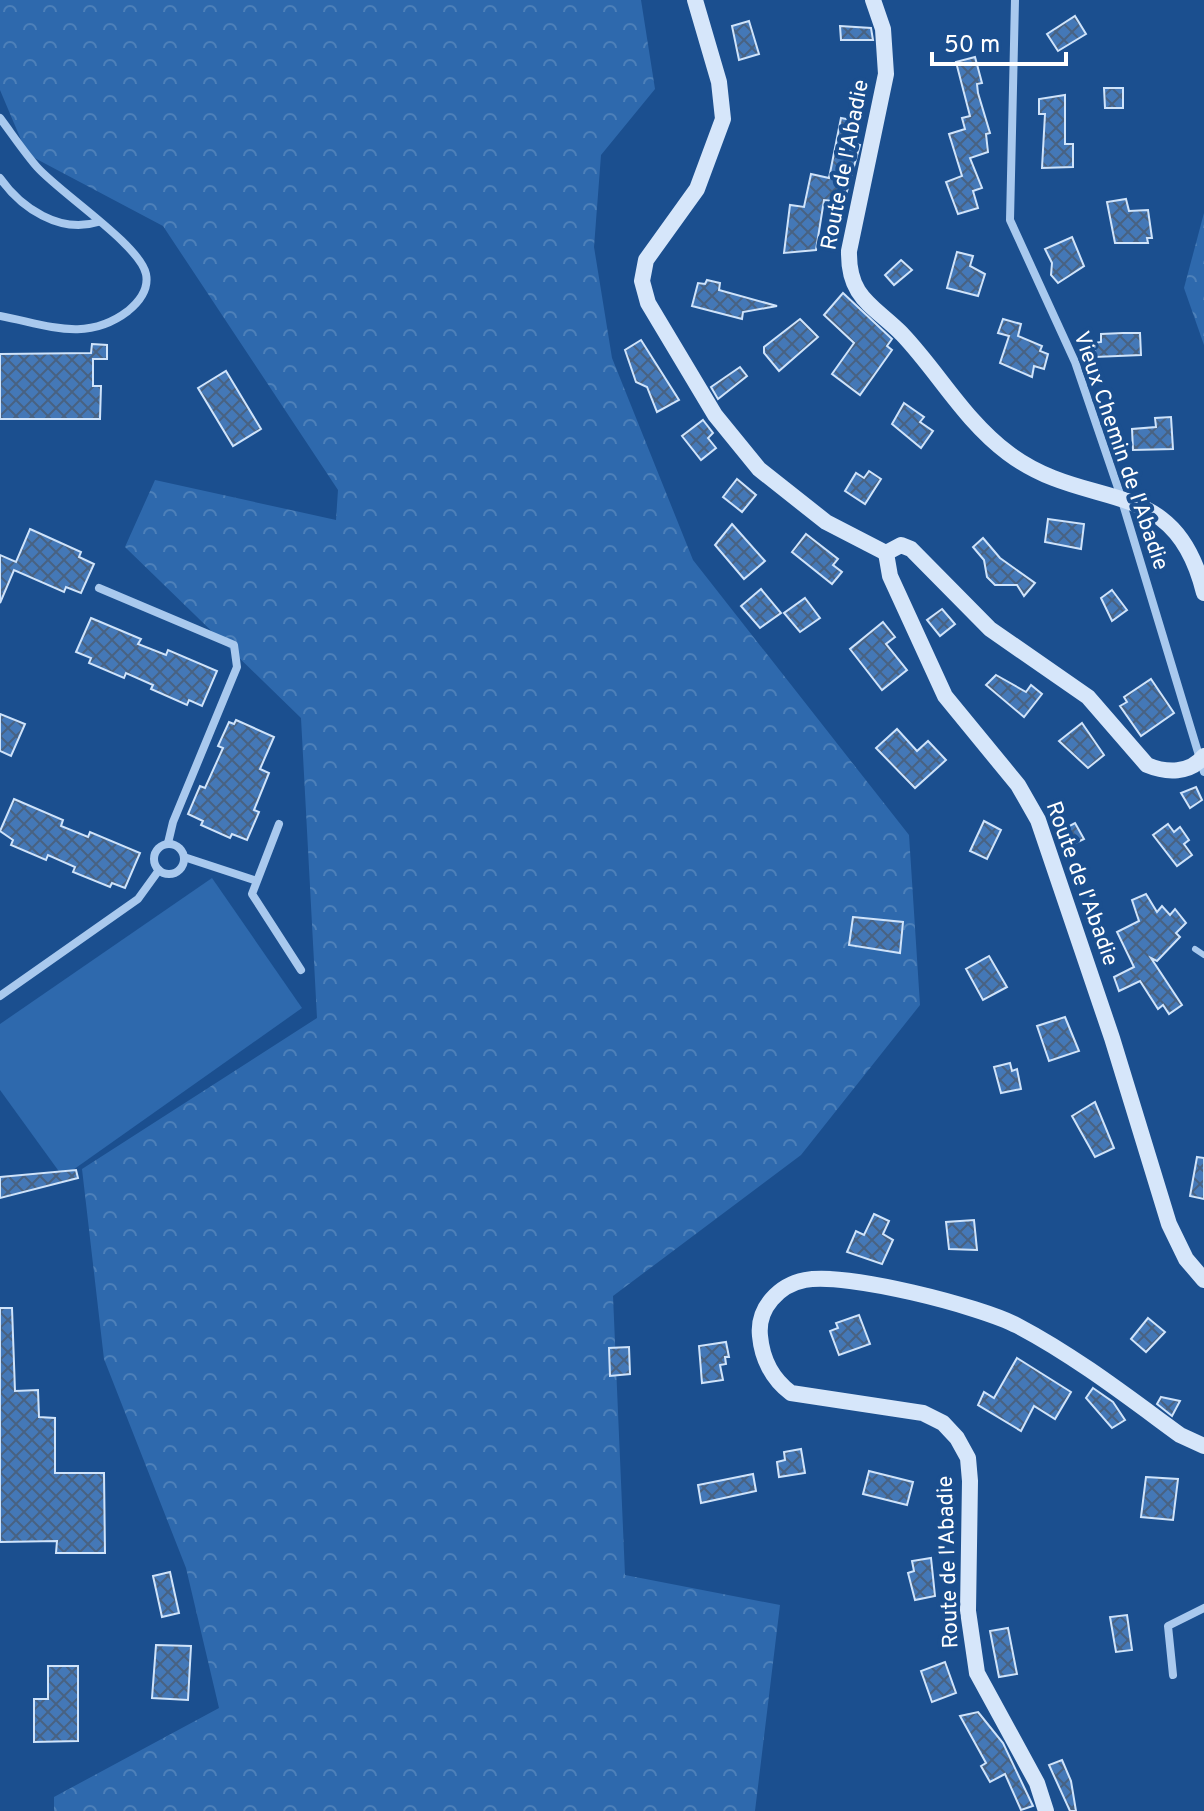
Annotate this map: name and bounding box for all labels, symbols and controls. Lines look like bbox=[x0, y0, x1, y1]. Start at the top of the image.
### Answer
scale bar bbox=[932, 16, 1066, 66]
text: 50 m bbox=[944, 31, 1000, 61]
street label: Route de l'Abadie bbox=[816, 78, 876, 252]
street label: Vieux Chemin de l'Abadie bbox=[1066, 328, 1174, 574]
street label: Route de l'Abadie bbox=[1039, 798, 1123, 970]
street label: Route de l'Abadie bbox=[932, 1475, 966, 1649]

